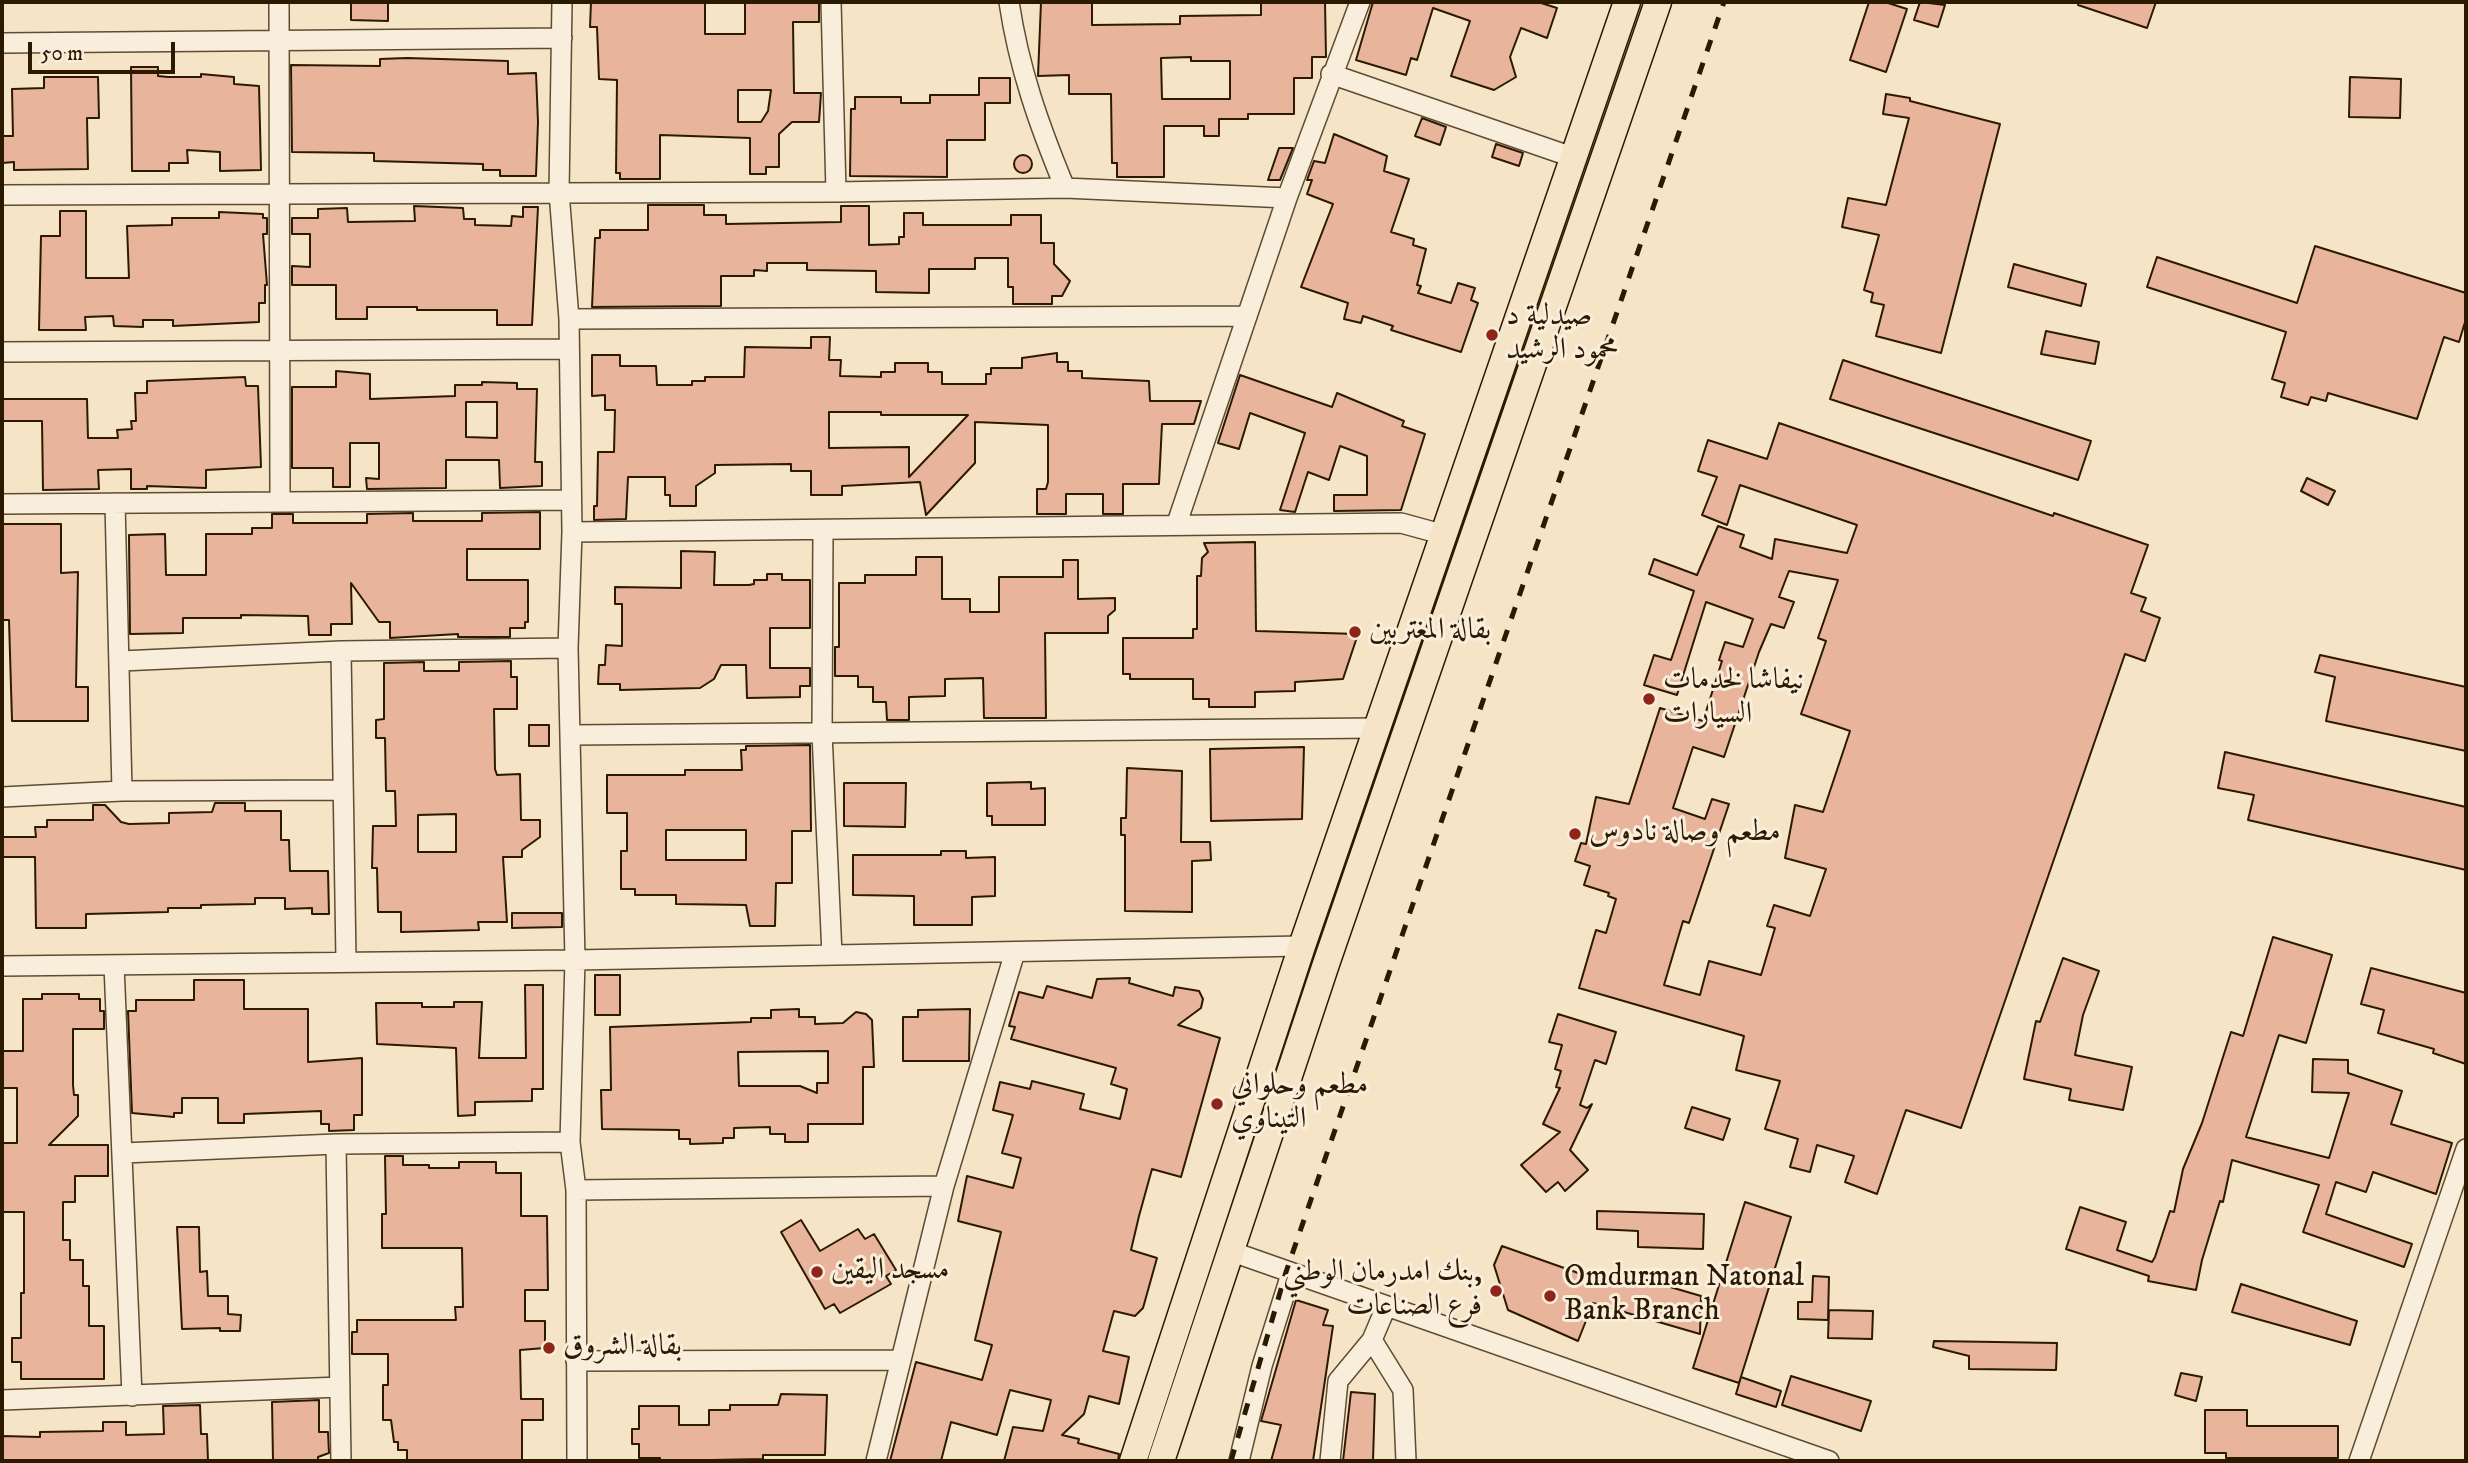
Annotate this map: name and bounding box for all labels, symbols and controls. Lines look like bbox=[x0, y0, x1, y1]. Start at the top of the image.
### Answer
scale bar bbox=[32, 28, 178, 72]
text: 50 m bbox=[41, 41, 83, 67]
place label: صيدلية د محمود الرشيد bbox=[1506, 300, 1618, 370]
marker: صيدلية د محمود الرشيد bbox=[1484, 327, 1500, 343]
place label: بقالة المغتربين bbox=[1369, 614, 1491, 650]
marker: بقالة المغتربين bbox=[1347, 624, 1363, 640]
place label: نيفاشا لخدمات السيارات bbox=[1663, 664, 1804, 734]
marker: نيفاشا لخدمات السيارات bbox=[1641, 691, 1657, 707]
place label: مطعم وصالة نادوس bbox=[1589, 816, 1781, 852]
marker: مطعم وصالة نادوس bbox=[1567, 826, 1583, 842]
place label: مطعم وحلواني التيناوي bbox=[1231, 1069, 1368, 1140]
marker: مطعم وحلواني التيناوي bbox=[1209, 1096, 1225, 1112]
place label: مسجد اليقين bbox=[831, 1254, 950, 1290]
place label: بنك امدرمان الوطني, فرع الصناعات bbox=[1283, 1256, 1482, 1326]
place label: Omdurman Natonal Bank Branch bbox=[1564, 1261, 1804, 1332]
marker: مسجد اليقين bbox=[809, 1264, 825, 1280]
marker: بنك امدرمان الوطني, فرع الصناعات bbox=[1488, 1283, 1504, 1299]
marker: Omdurman Natonal Bank Branch bbox=[1542, 1288, 1558, 1304]
place label: بقالة الشروق bbox=[563, 1330, 682, 1366]
marker: بقالة الشروق bbox=[541, 1340, 557, 1356]

